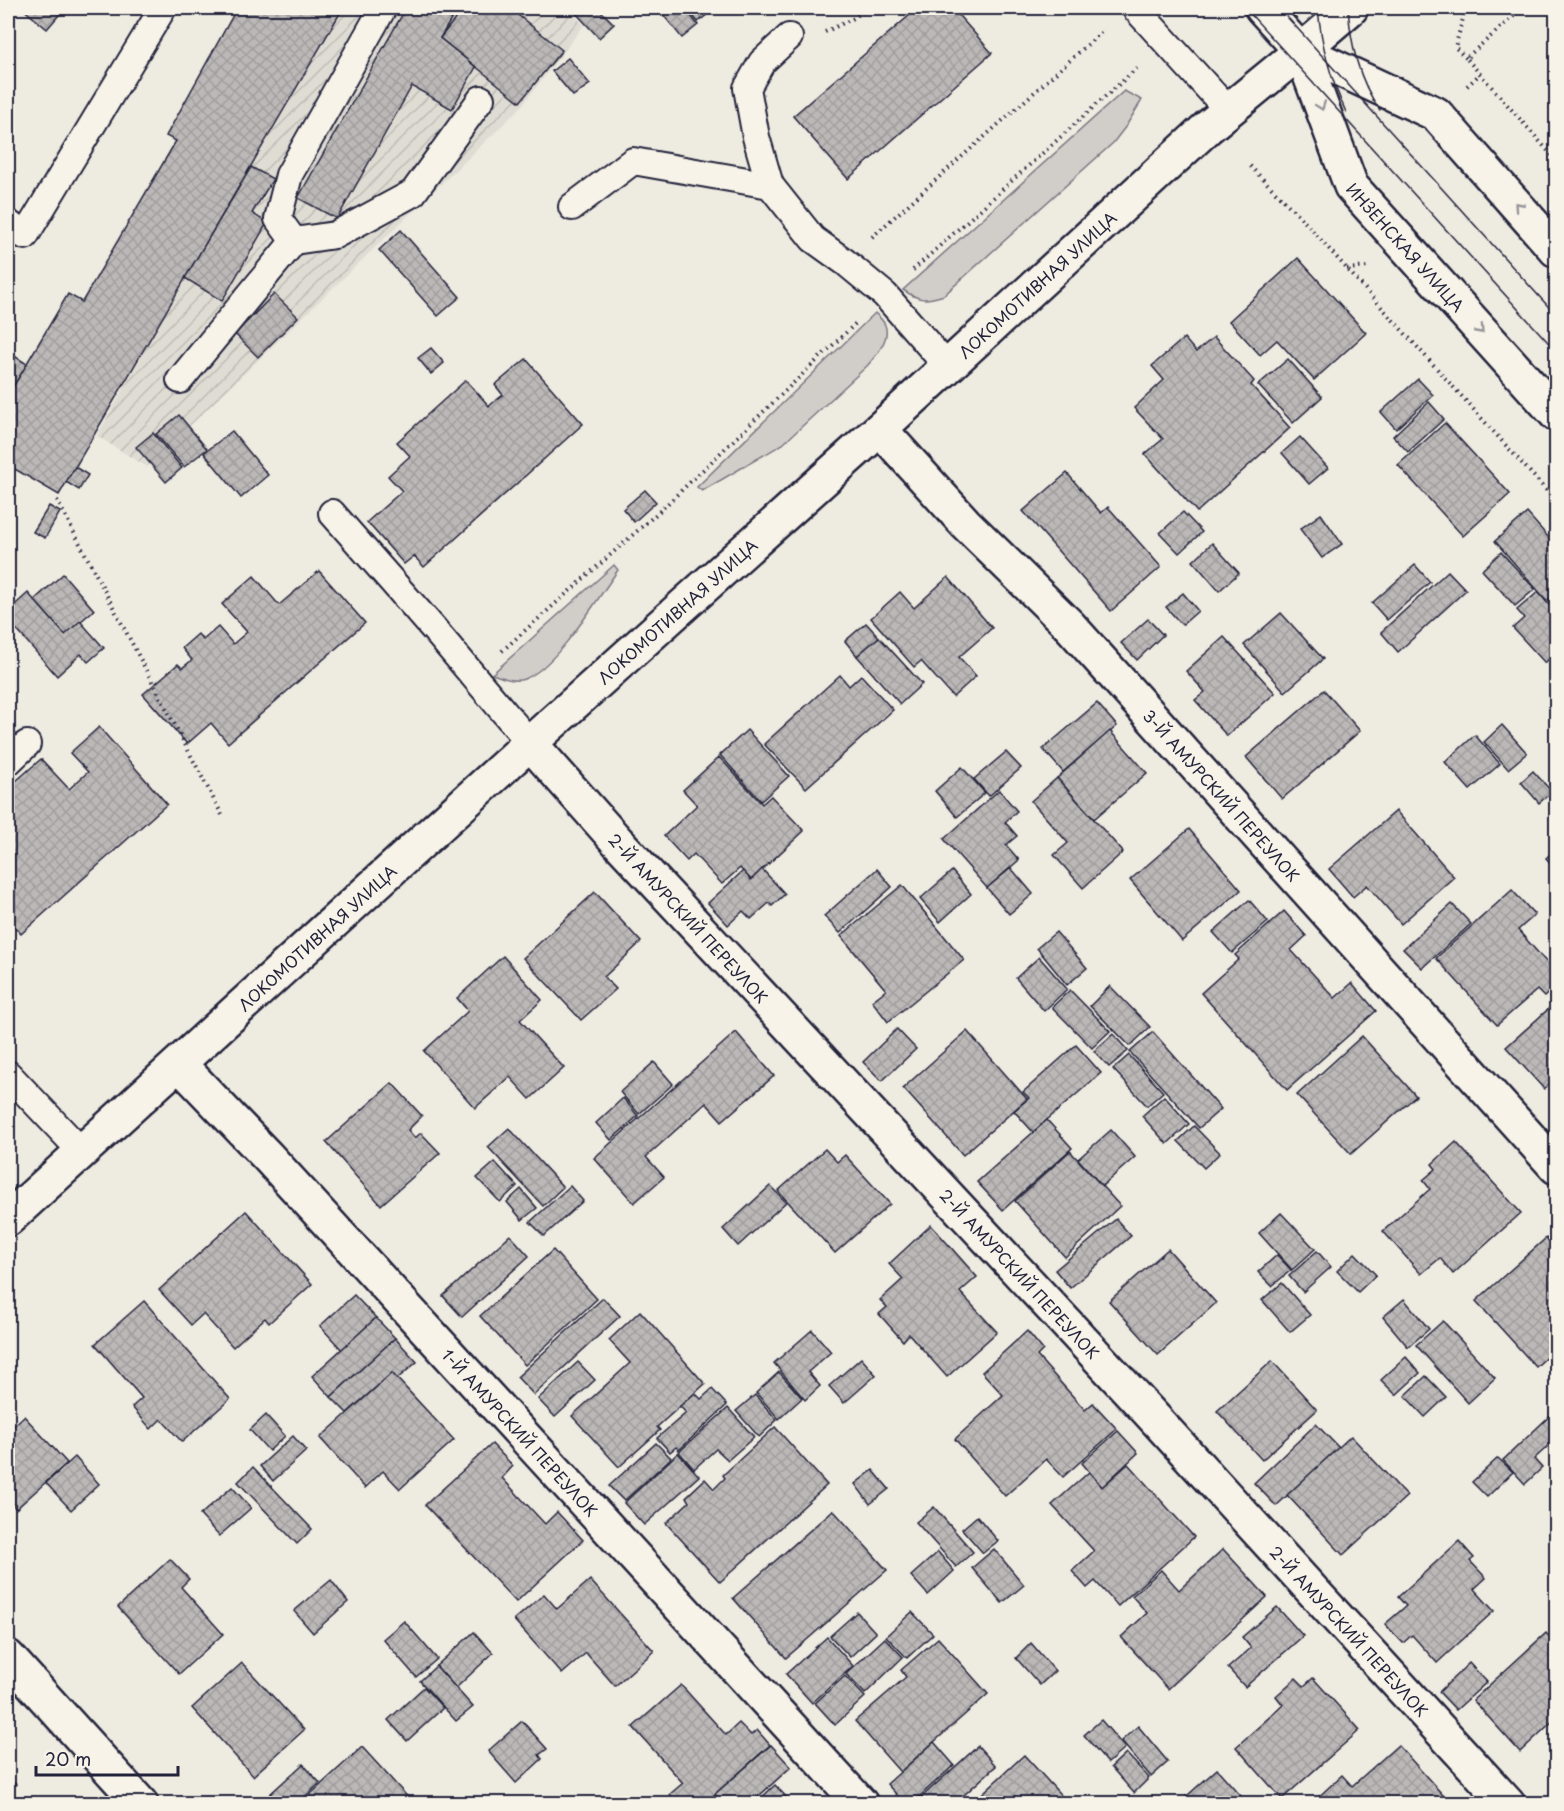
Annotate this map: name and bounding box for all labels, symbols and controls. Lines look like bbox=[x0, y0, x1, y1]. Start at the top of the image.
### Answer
one-way arrow bbox=[1314, 100, 1327, 111]
street label: ИНЗЕНСКАЯ УЛИЦА bbox=[1341, 177, 1470, 317]
one-way arrow bbox=[1514, 203, 1525, 213]
street label: ЛОКОМОТИВНАЯ УЛИЦА bbox=[953, 205, 1121, 364]
one-way arrow bbox=[1473, 323, 1484, 334]
street label: ЛОКОМОТИВНАЯ УЛИЦА bbox=[592, 533, 762, 689]
street label: 3-Й АМУРСКИЙ ПЕРЕУЛОК bbox=[1138, 704, 1306, 886]
street label: 2-Й АМУРСКИЙ ПЕРЕУЛОК bbox=[603, 828, 774, 1008]
street label: ЛОКОМОТИВНАЯ УЛИЦА bbox=[232, 859, 402, 1016]
street label: 2-Й АМУРСКИЙ ПЕРЕУЛОК bbox=[935, 1183, 1105, 1364]
street label: 1-Й АМУРСКИЙ ПЕРЕУЛОК bbox=[437, 1343, 604, 1522]
street label: 2-Й АМУРСКИЙ ПЕРЕУЛОК bbox=[1265, 1540, 1434, 1722]
scale bar bbox=[36, 1739, 178, 1777]
text: 20 m bbox=[45, 1745, 91, 1772]

